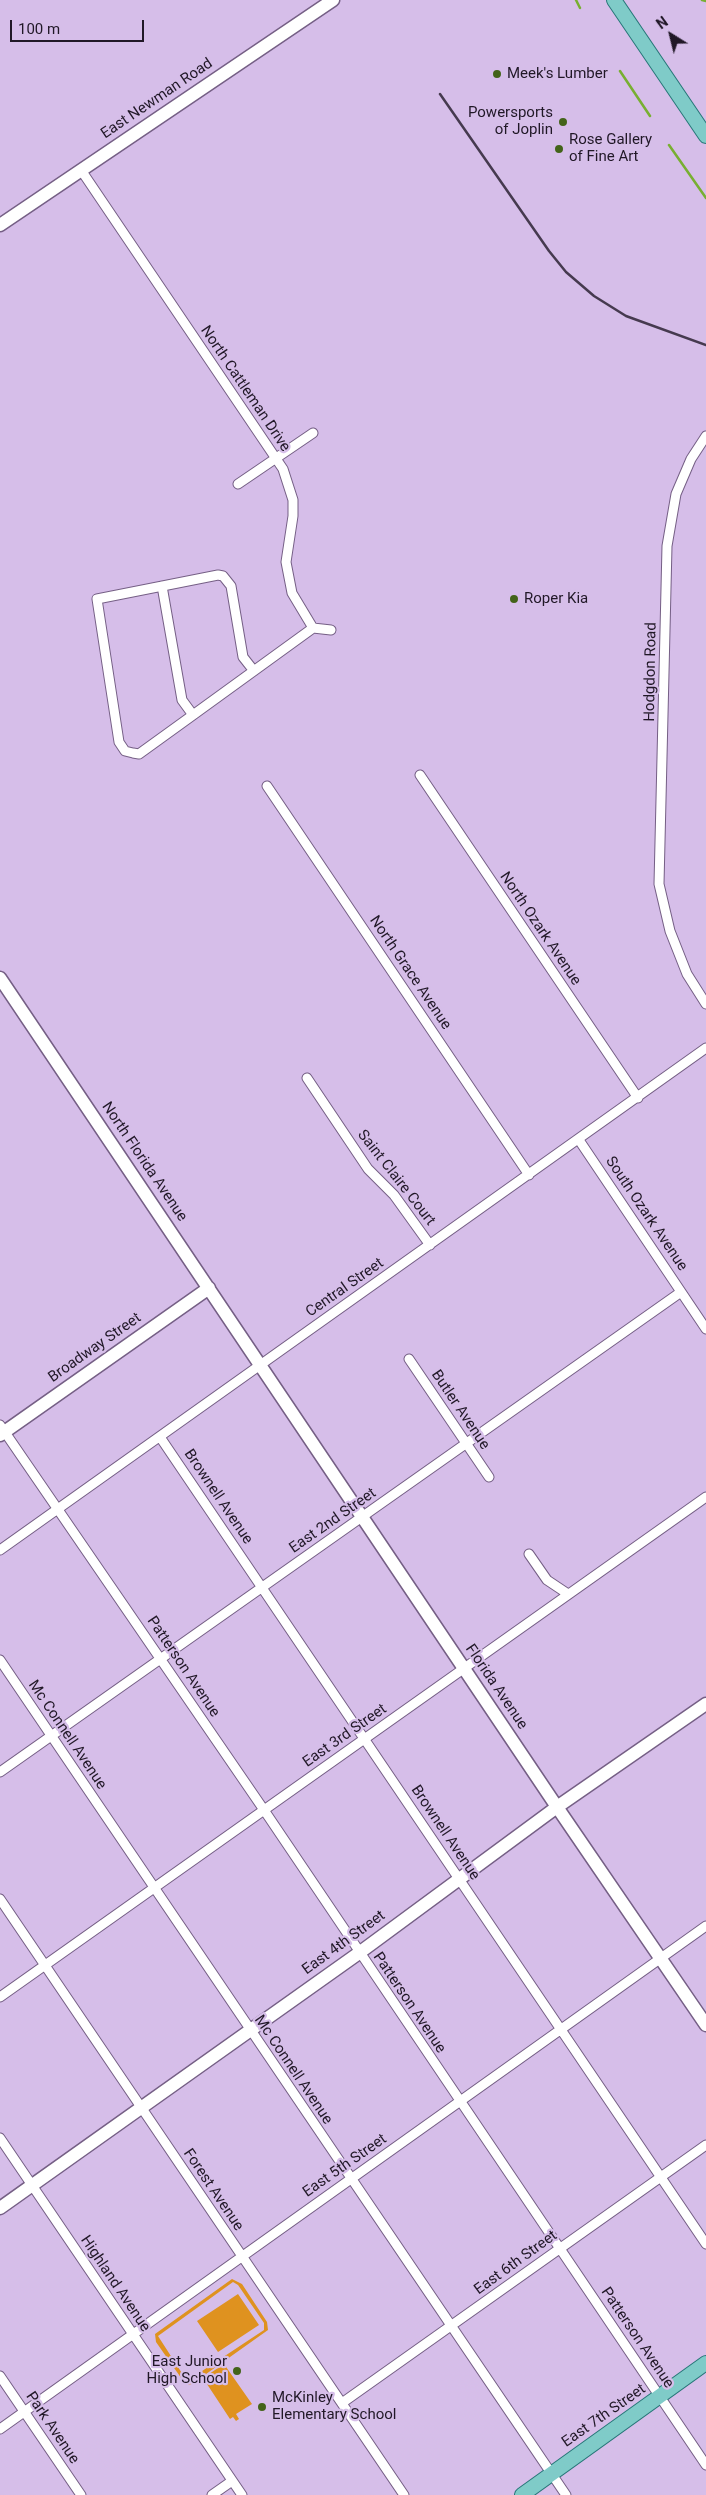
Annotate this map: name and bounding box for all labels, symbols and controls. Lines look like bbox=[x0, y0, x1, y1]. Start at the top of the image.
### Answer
scale bar bbox=[12, 10, 146, 42]
north arrow bbox=[646, 10, 696, 60]
text: N bbox=[653, 13, 671, 32]
text: 100 m bbox=[18, 20, 60, 38]
street label: East Newman Road bbox=[98, 55, 216, 143]
place label: Meek's Lumber bbox=[507, 65, 608, 83]
marker: Meek's Lumber bbox=[491, 68, 503, 80]
place label: Powersports of Joplin bbox=[468, 104, 553, 139]
marker: Powersports of Joplin bbox=[557, 116, 569, 128]
place label: Rose Gallery of Fine Art bbox=[569, 131, 652, 166]
marker: Rose Gallery of Fine Art bbox=[553, 143, 565, 155]
street label: North Cattleman Drive bbox=[196, 323, 294, 455]
place label: Roper Kia bbox=[524, 590, 588, 608]
marker: Roper Kia bbox=[508, 593, 520, 605]
street label: Hodgdon Road bbox=[641, 622, 661, 722]
street label: North Ozark Avenue bbox=[495, 869, 585, 989]
street label: North Grace Avenue bbox=[365, 913, 455, 1033]
street label: North Florida Avenue bbox=[97, 1099, 191, 1225]
street label: Saint Claire Court bbox=[353, 1127, 439, 1229]
street label: South Ozark Avenue bbox=[601, 1153, 691, 1275]
street label: Central Street bbox=[303, 1255, 387, 1321]
street label: Broadway Street bbox=[45, 1309, 145, 1387]
street label: Butler Avenue bbox=[427, 1367, 493, 1453]
street label: Brownell Avenue bbox=[180, 1446, 256, 1548]
street label: East 2nd Street bbox=[286, 1485, 380, 1557]
street label: Patterson Avenue bbox=[143, 1613, 223, 1721]
street label: Florida Avenue bbox=[461, 1641, 531, 1733]
street label: Mc Connell Avenue bbox=[24, 1677, 110, 1793]
street label: East 3rd Street bbox=[300, 1700, 390, 1772]
street label: Brownell Avenue bbox=[407, 1782, 483, 1884]
street label: East 4th Street bbox=[299, 1907, 389, 1979]
street label: Patterson Avenue bbox=[369, 1949, 449, 2057]
street label: Mc Connell Avenue bbox=[250, 2012, 336, 2128]
street label: East 5th Street bbox=[300, 2131, 390, 2201]
street label: Forest Avenue bbox=[179, 2146, 247, 2234]
street label: East 6th Street bbox=[471, 2227, 561, 2299]
street label: Highland Avenue bbox=[76, 2232, 154, 2336]
street label: Patterson Avenue bbox=[597, 2284, 677, 2392]
place label: East Junior High School bbox=[146, 2353, 227, 2388]
marker: East Junior High School bbox=[231, 2365, 243, 2377]
street label: East 7th Street bbox=[559, 2381, 649, 2451]
street label: Park Avenue bbox=[21, 2389, 83, 2467]
place label: McKinley Elementary School bbox=[272, 2389, 396, 2424]
marker: McKinley Elementary School bbox=[256, 2401, 268, 2413]

